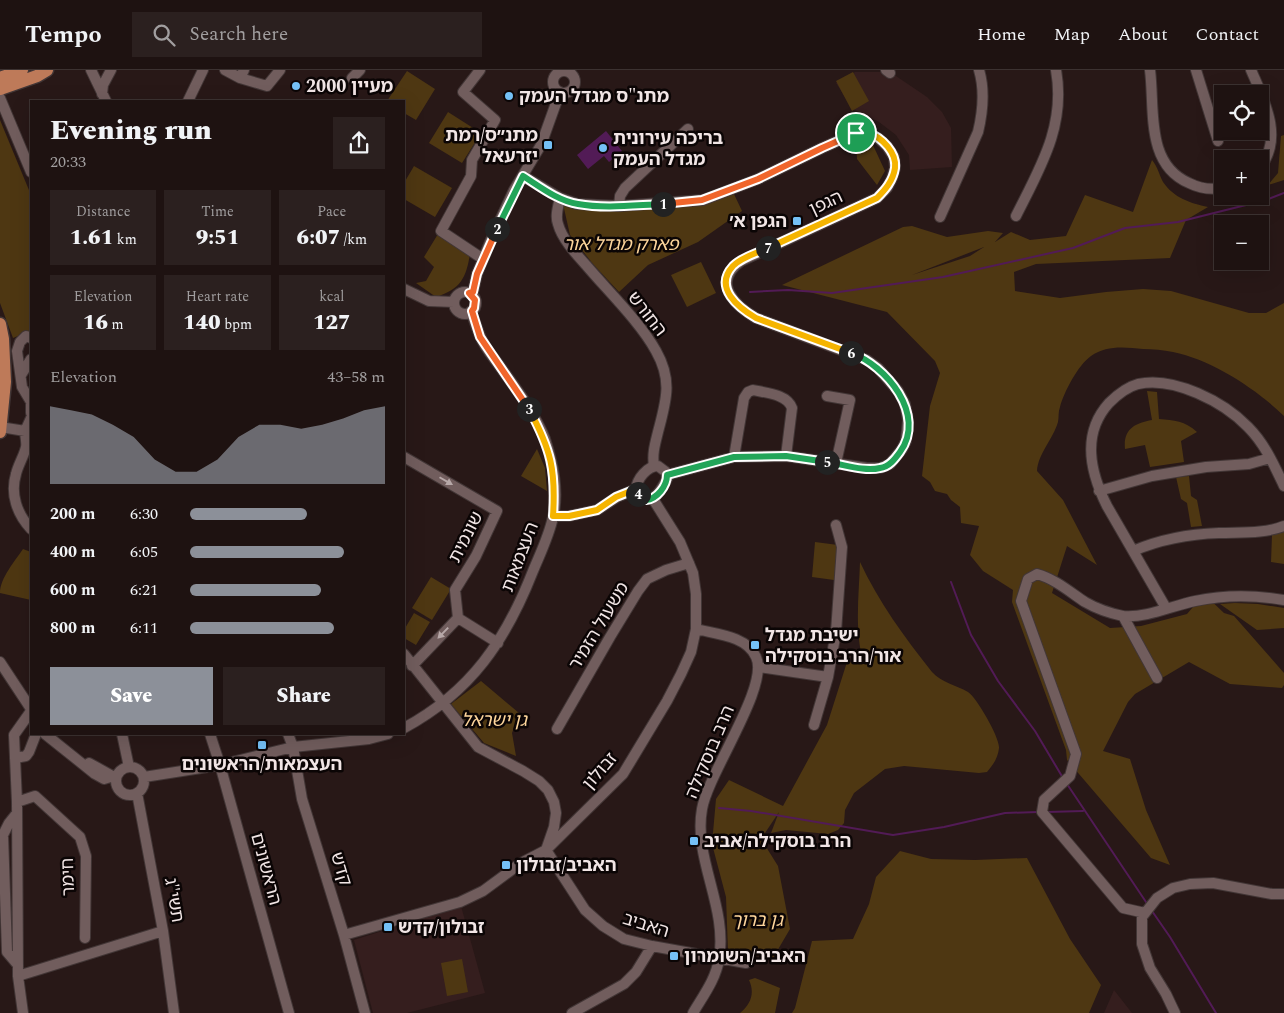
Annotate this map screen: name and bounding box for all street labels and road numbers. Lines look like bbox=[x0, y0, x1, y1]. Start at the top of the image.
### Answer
street label: הגפן bbox=[805, 184, 847, 222]
street label: החורש bbox=[621, 286, 673, 342]
street label: שונמית bbox=[442, 507, 490, 567]
street label: העצמאות bbox=[494, 518, 546, 596]
street label: משעול הזמיר bbox=[562, 577, 636, 675]
street label: הרב בוסקילה bbox=[678, 701, 742, 803]
street label: זבולון bbox=[576, 746, 624, 796]
street label: הראשונים bbox=[243, 830, 289, 908]
street label: קדש bbox=[323, 849, 359, 889]
street label: חימר bbox=[54, 857, 82, 897]
street label: תשי"ג bbox=[157, 875, 191, 925]
street label: האביב bbox=[619, 905, 673, 945]

